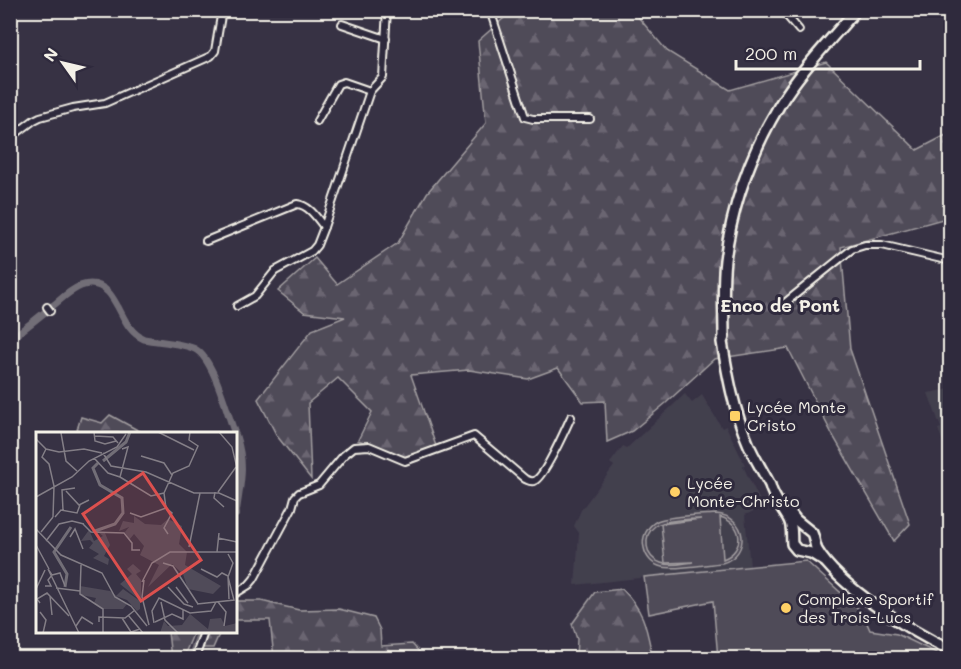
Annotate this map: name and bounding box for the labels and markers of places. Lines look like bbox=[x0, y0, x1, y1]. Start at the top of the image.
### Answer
place label: Lycée Monte Cristo bbox=[747, 396, 846, 435]
marker: Lycée Monte Cristo bbox=[728, 409, 742, 423]
place label: Lycée Monte-Christo bbox=[687, 472, 799, 511]
marker: Lycée Monte-Christo bbox=[668, 485, 682, 499]
place label: Complexe Sportif des Trois-Lucs bbox=[798, 588, 934, 627]
marker: Complexe Sportif des Trois-Lucs bbox=[779, 601, 793, 615]

